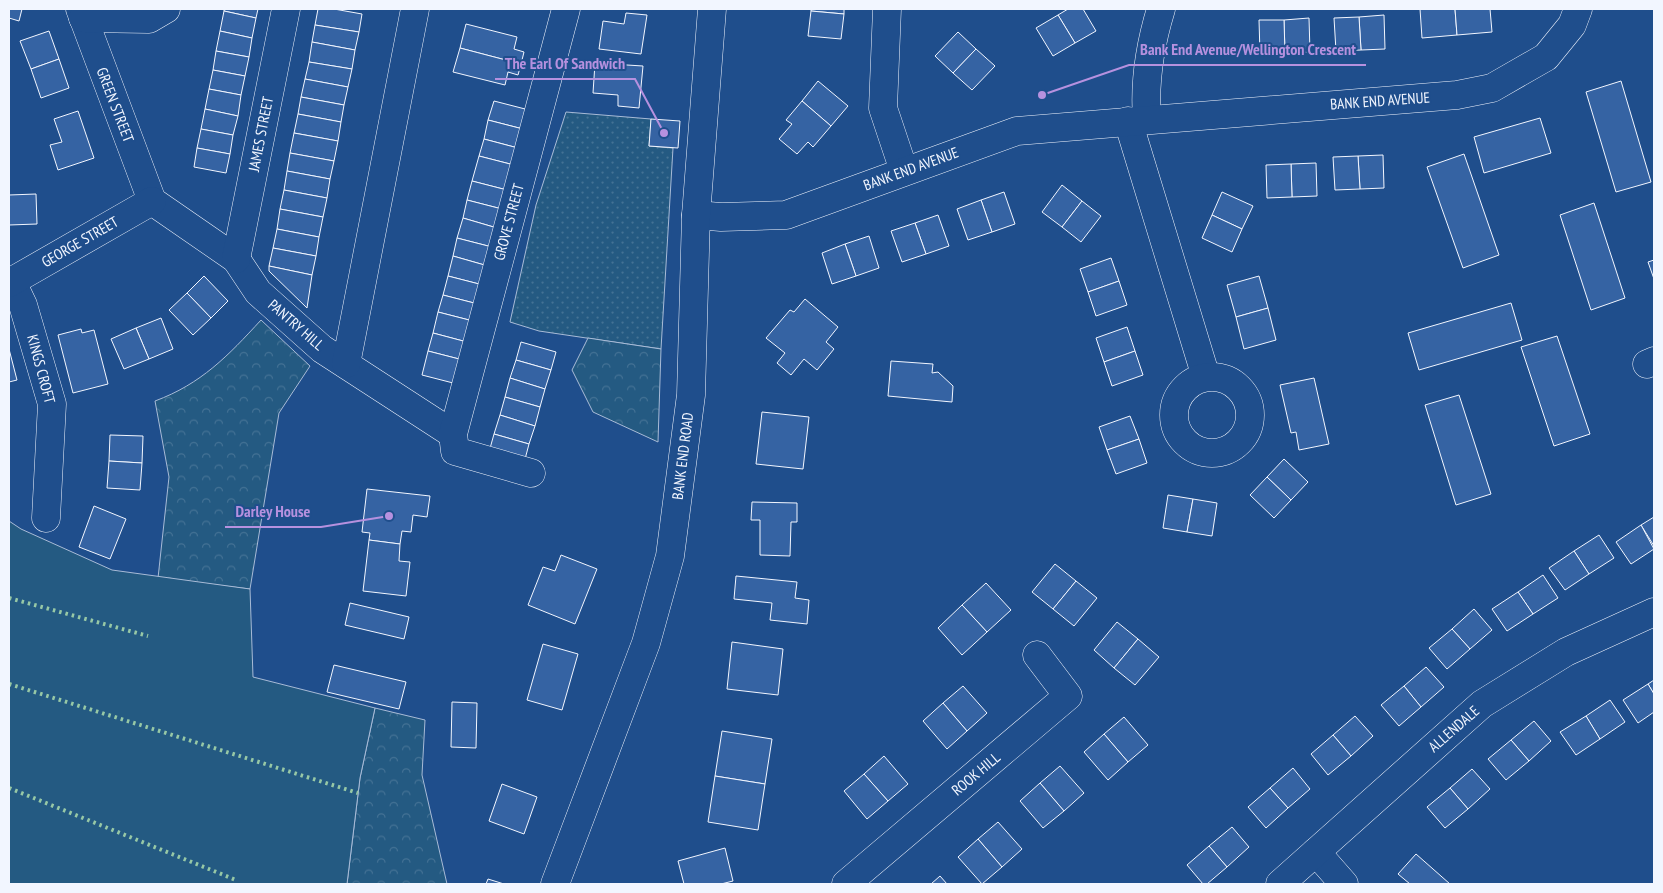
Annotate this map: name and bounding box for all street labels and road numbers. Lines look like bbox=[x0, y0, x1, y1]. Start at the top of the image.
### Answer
street label: GREEN STREET bbox=[93, 65, 139, 145]
street label: BANK END AVENUE bbox=[1330, 88, 1430, 113]
street label: JAMES STREET bbox=[244, 94, 277, 174]
street label: BANK END AVENUE bbox=[861, 143, 961, 195]
street label: GROVE STREET bbox=[489, 181, 528, 262]
street label: GEORGE STREET bbox=[38, 212, 122, 271]
street label: PANTRY HILL bbox=[264, 295, 329, 355]
street label: KINGS CROFT bbox=[23, 332, 60, 406]
street label: BANK END ROAD bbox=[668, 411, 697, 501]
street label: ALLENDALE bbox=[1424, 701, 1483, 756]
street label: ROOK HILL bbox=[948, 747, 1004, 799]

